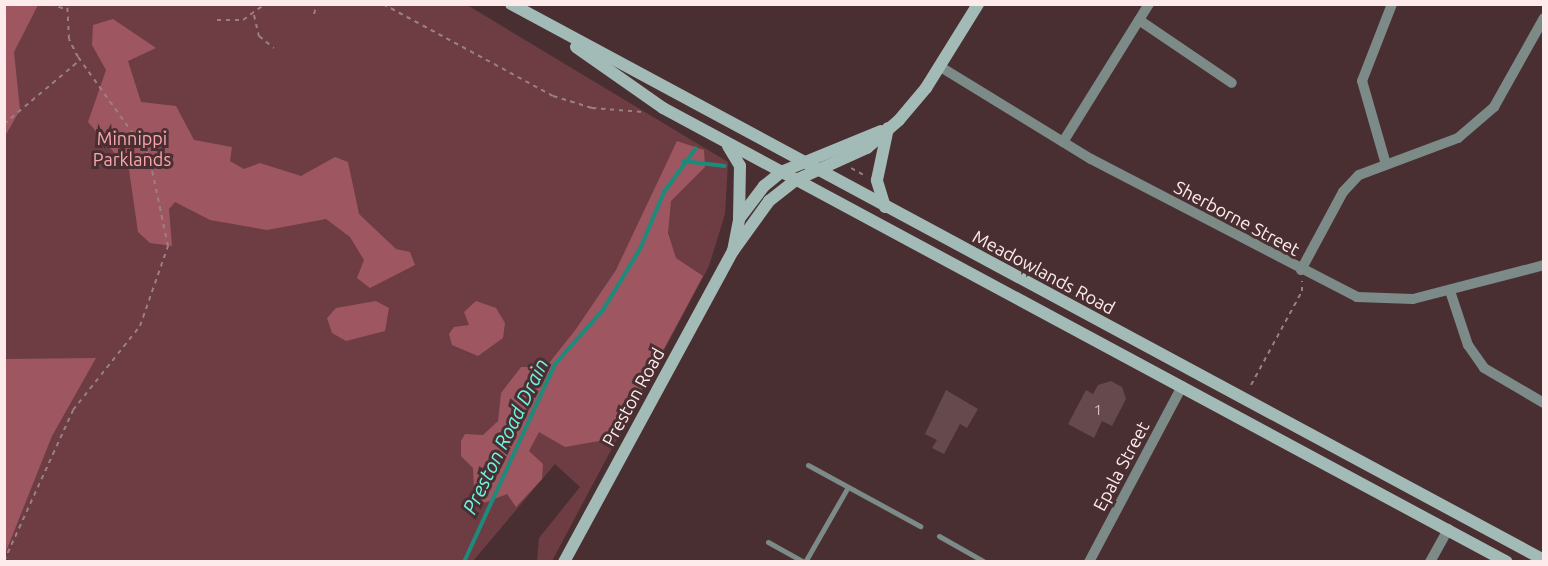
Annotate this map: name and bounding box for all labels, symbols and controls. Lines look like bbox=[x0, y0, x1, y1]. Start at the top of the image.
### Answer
park label: Minnippi Parklands bbox=[93, 128, 171, 170]
street label: Sherborne Street bbox=[1171, 176, 1303, 260]
street label: Meadowlands Road bbox=[969, 225, 1119, 319]
street label: Preston Road bbox=[597, 344, 669, 450]
water label: Preston Road Drain bbox=[457, 354, 553, 518]
house number: 1 bbox=[1094, 401, 1102, 419]
street label: Epala Street bbox=[1088, 418, 1154, 514]

